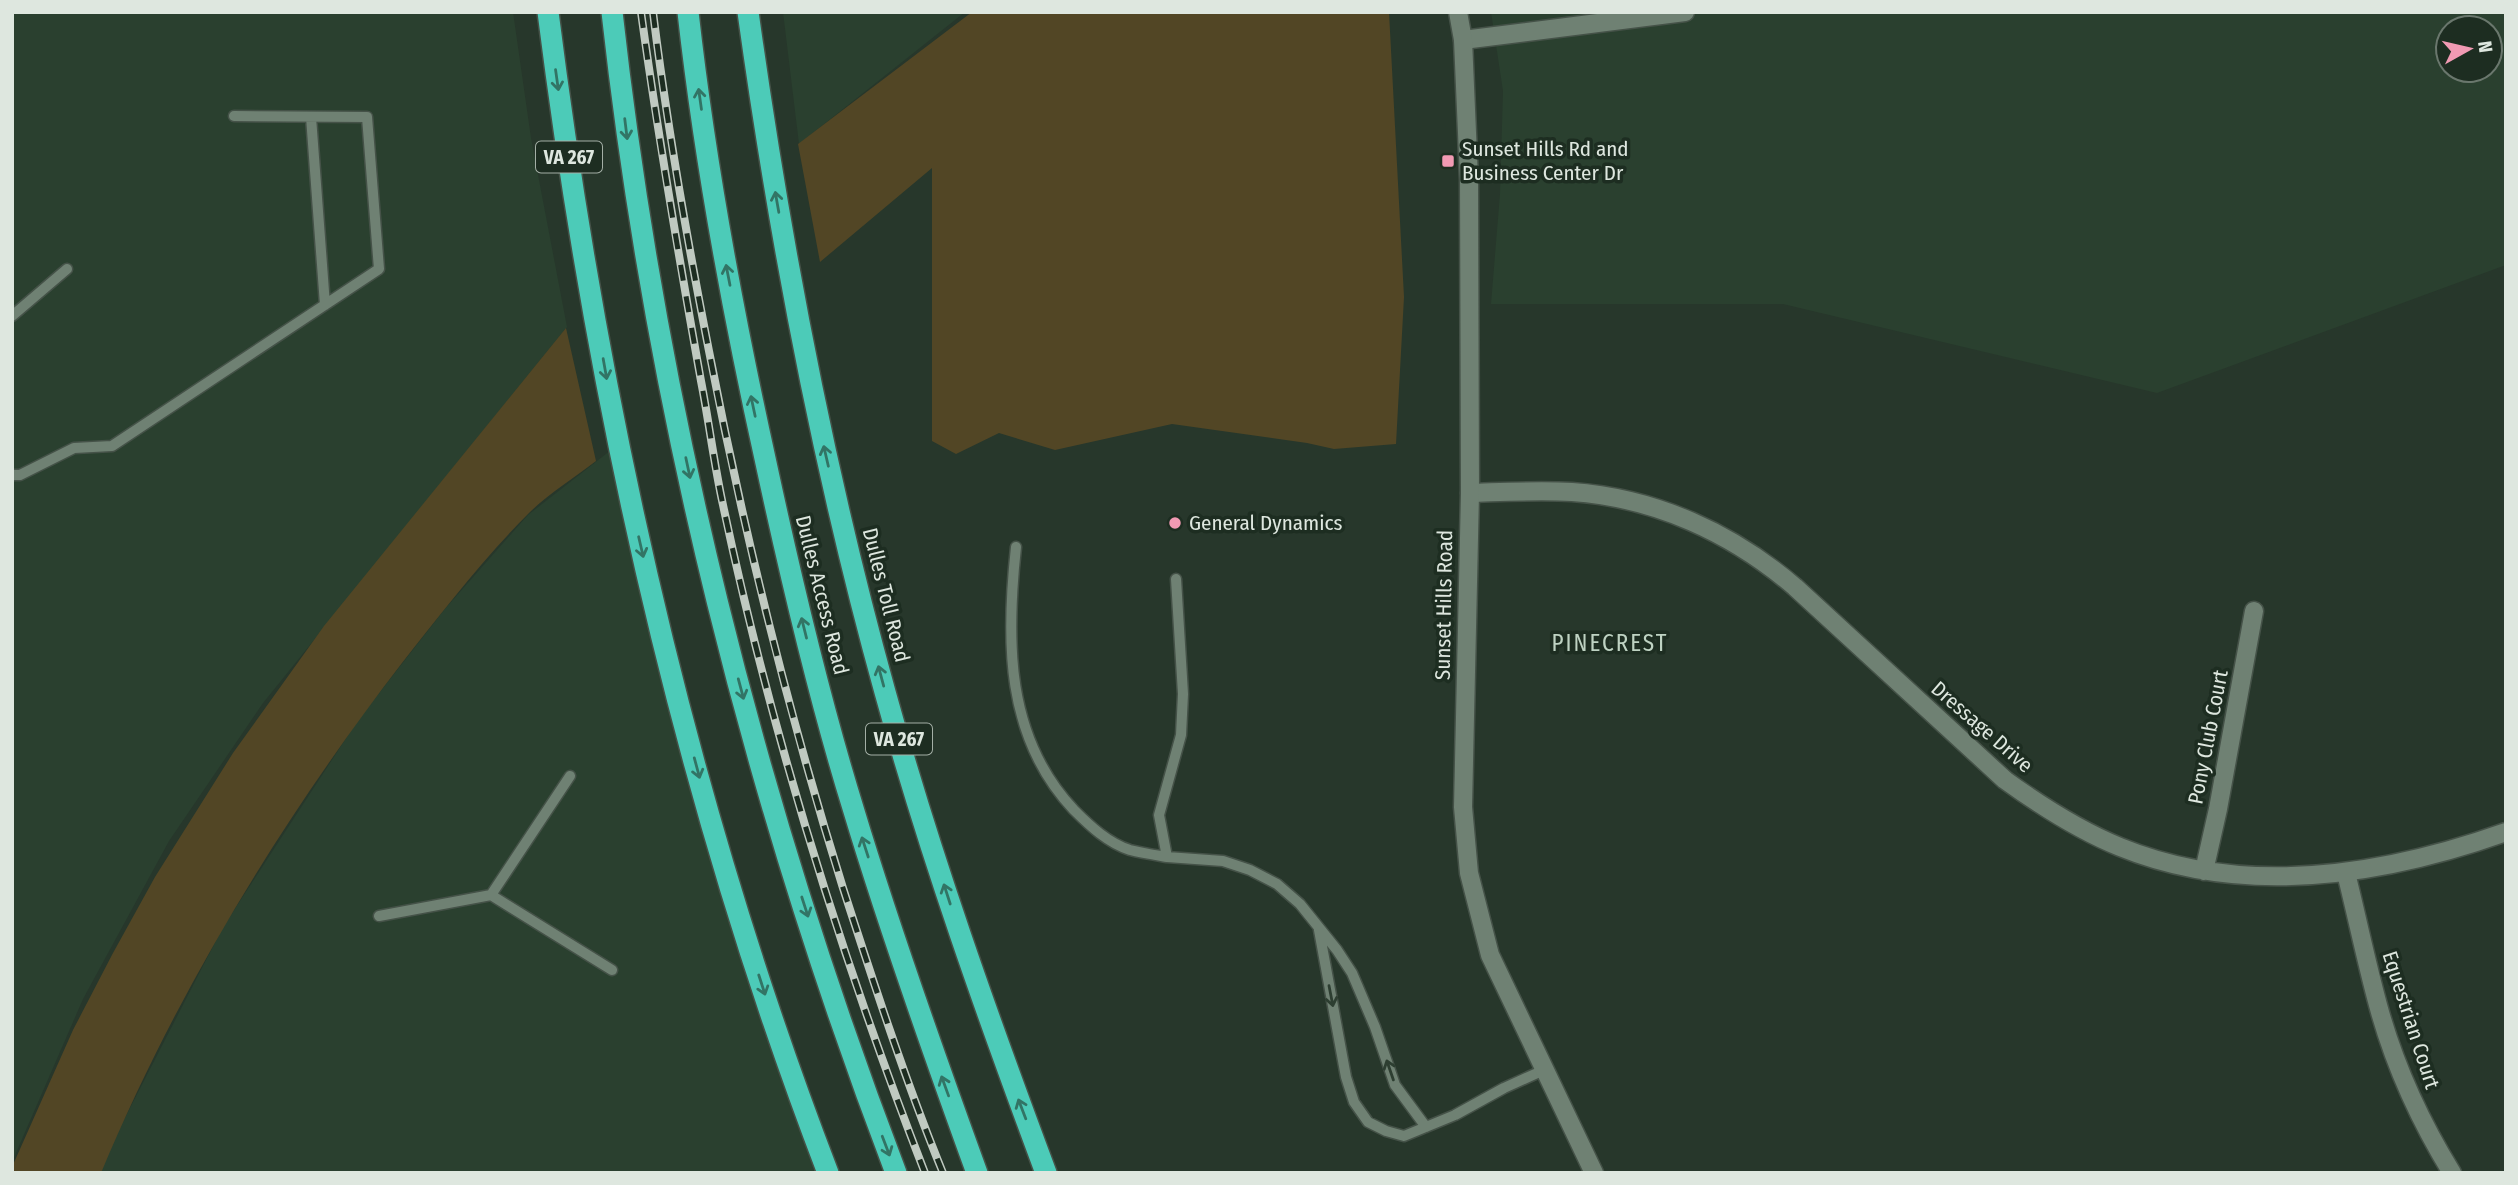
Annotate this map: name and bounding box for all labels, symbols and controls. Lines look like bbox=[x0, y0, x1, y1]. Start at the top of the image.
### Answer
north arrow bbox=[2434, 14, 2504, 84]
text: N bbox=[2473, 39, 2498, 54]
one-way arrow bbox=[551, 68, 564, 91]
one-way arrow bbox=[693, 88, 706, 111]
one-way arrow bbox=[620, 117, 633, 139]
place label: Sunset Hills Rd and Business Center Dr bbox=[1462, 136, 1629, 186]
road number: VA 267 bbox=[536, 141, 602, 172]
marker: Sunset Hills Rd and Business Center Dr bbox=[1440, 153, 1456, 169]
one-way arrow bbox=[770, 192, 783, 214]
one-way arrow bbox=[720, 264, 734, 287]
one-way arrow bbox=[599, 357, 612, 380]
one-way arrow bbox=[746, 395, 759, 418]
one-way arrow bbox=[819, 445, 832, 468]
one-way arrow bbox=[682, 456, 695, 479]
place label: General Dynamics bbox=[1189, 510, 1342, 536]
street label: Dulles Access Road bbox=[790, 513, 854, 677]
marker: General Dynamics bbox=[1167, 515, 1183, 531]
street label: Dulles Toll Road bbox=[857, 525, 915, 665]
street label: Sunset Hills Road bbox=[1430, 530, 1458, 680]
one-way arrow bbox=[635, 535, 649, 558]
one-way arrow bbox=[797, 617, 810, 639]
district label: PINECREST bbox=[1552, 629, 1668, 657]
one-way arrow bbox=[874, 666, 887, 688]
street label: Pony Club Court bbox=[2182, 668, 2234, 806]
street label: Dressage Drive bbox=[1926, 676, 2038, 778]
one-way arrow bbox=[735, 677, 748, 700]
road number: VA 267 bbox=[866, 724, 932, 754]
one-way arrow bbox=[691, 756, 704, 778]
one-way arrow bbox=[858, 836, 871, 858]
one-way arrow bbox=[940, 883, 953, 905]
one-way arrow bbox=[799, 896, 812, 918]
street label: Equestrian Court bbox=[2377, 948, 2446, 1092]
one-way arrow bbox=[757, 974, 770, 996]
one-way arrow bbox=[1324, 984, 1338, 1007]
one-way arrow bbox=[1383, 1059, 1396, 1081]
one-way arrow bbox=[938, 1075, 950, 1097]
one-way arrow bbox=[1015, 1098, 1027, 1120]
one-way arrow bbox=[880, 1134, 893, 1156]

